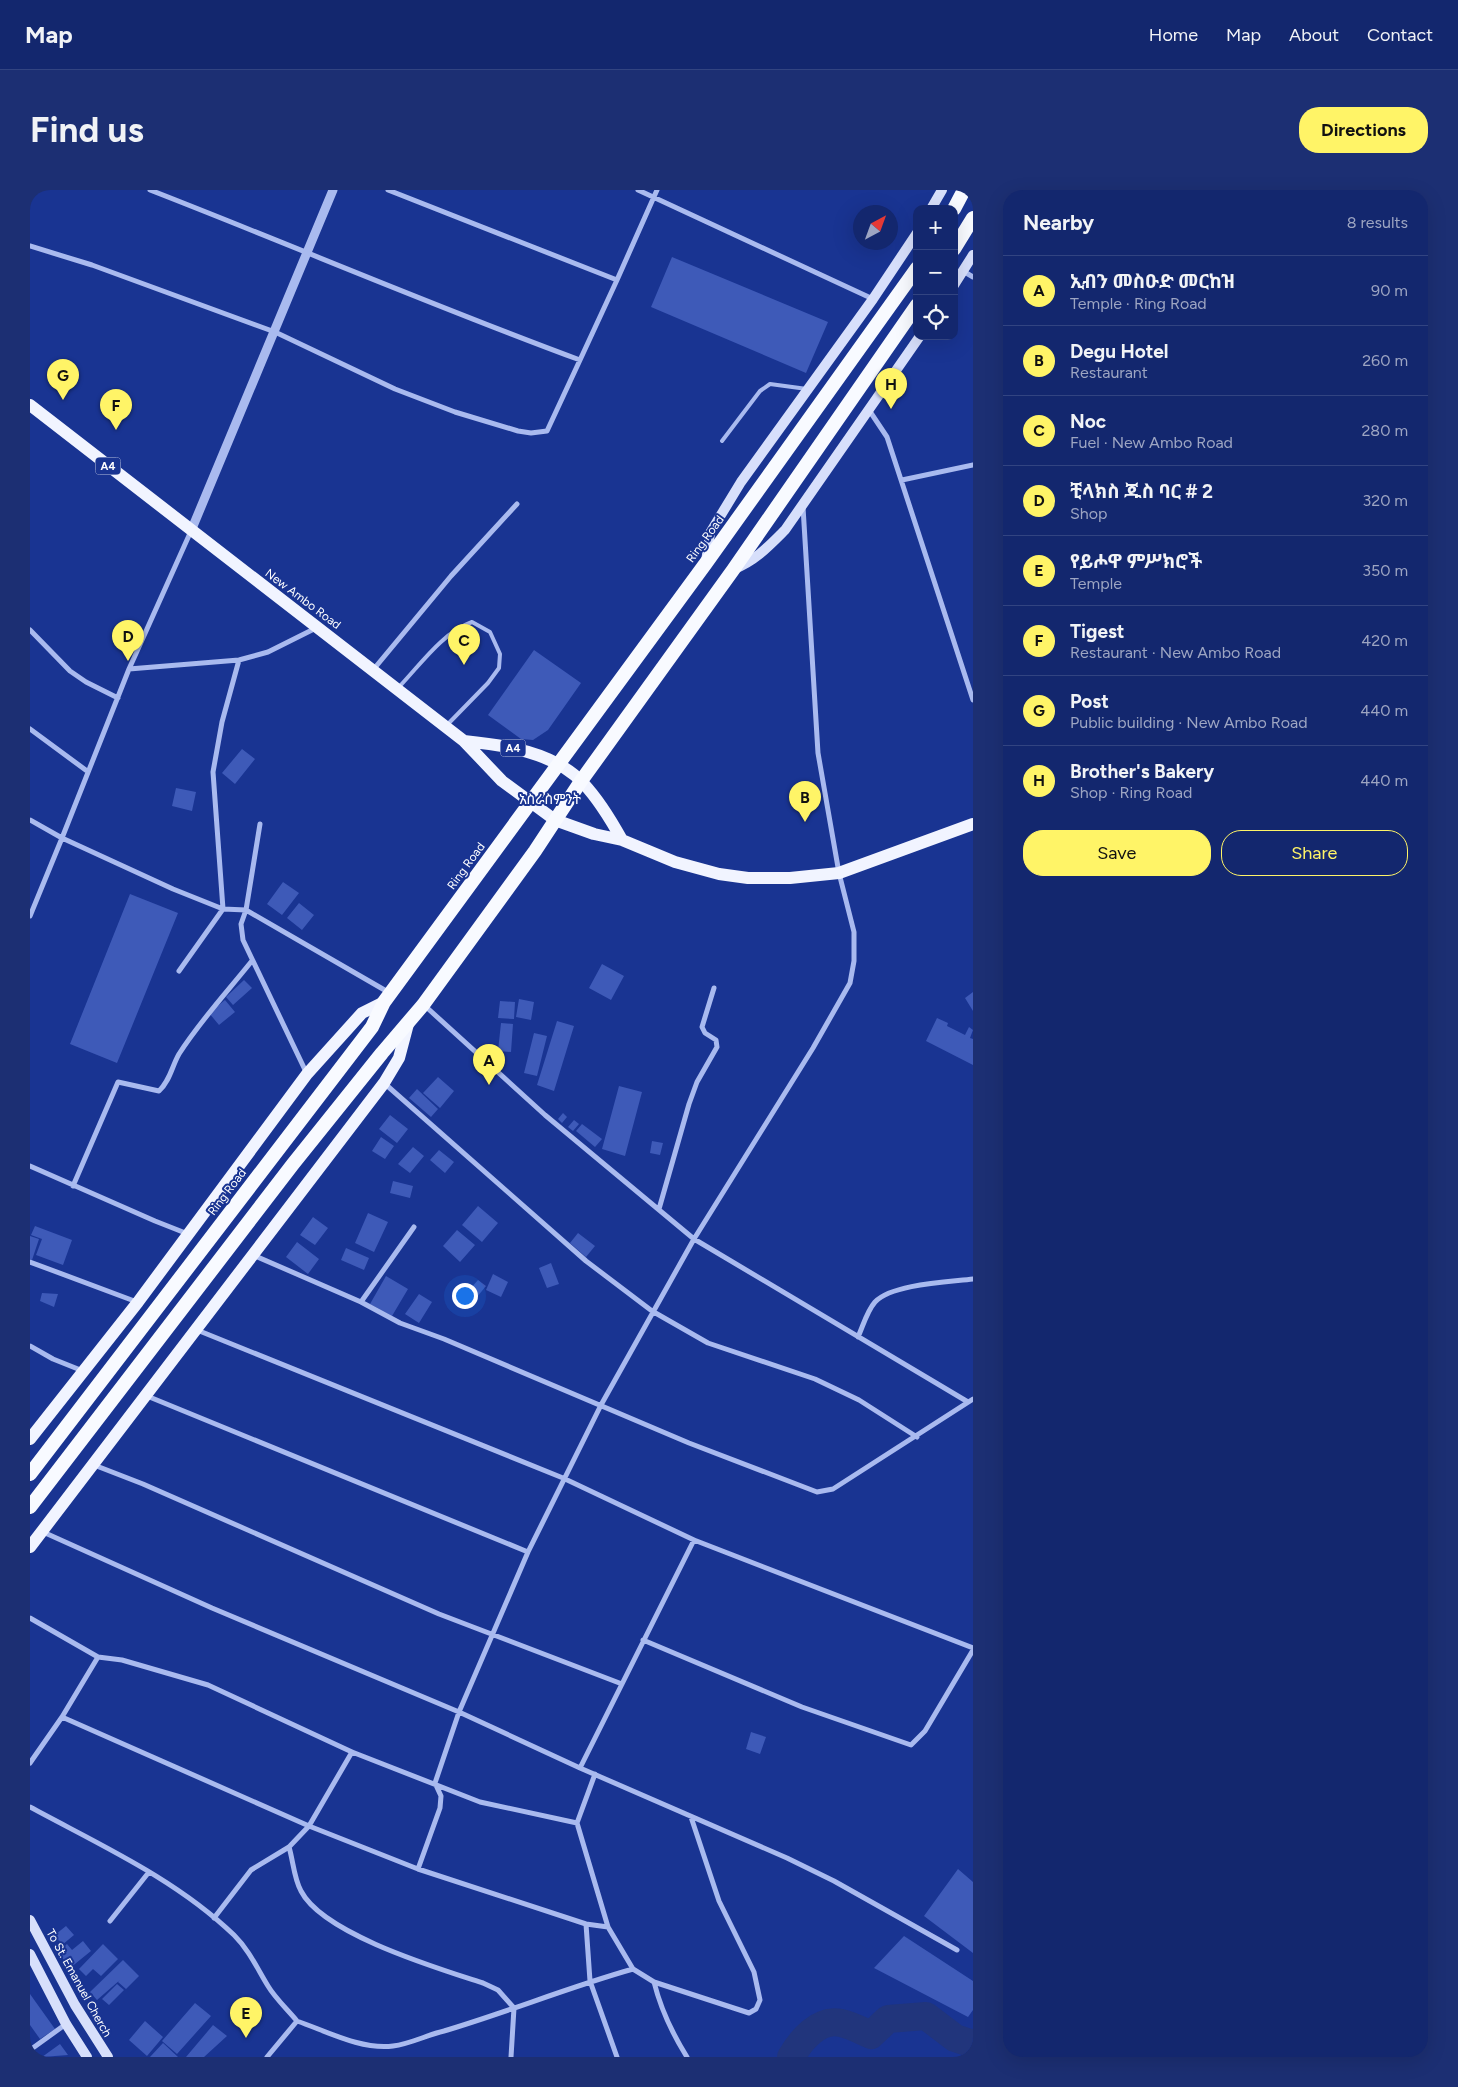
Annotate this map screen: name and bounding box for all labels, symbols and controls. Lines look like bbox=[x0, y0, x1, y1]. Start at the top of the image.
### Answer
text: Map bbox=[25, 20, 73, 49]
text: Home bbox=[1149, 24, 1198, 46]
text: Map bbox=[1226, 24, 1261, 46]
text: About bbox=[1289, 24, 1339, 46]
text: Contact bbox=[1367, 24, 1433, 46]
button: Directions bbox=[1299, 107, 1428, 153]
text: Find us bbox=[30, 109, 144, 151]
north arrow bbox=[853, 205, 898, 250]
map controls bbox=[913, 205, 958, 340]
button: + bbox=[913, 205, 958, 250]
text: Nearby bbox=[1023, 210, 1094, 235]
text: 8 results bbox=[1347, 213, 1408, 232]
button: − bbox=[913, 250, 958, 295]
text: ኢብን መስዑድ መርከዝ bbox=[1070, 270, 1235, 293]
text: A bbox=[1033, 281, 1045, 300]
text: 90 m bbox=[1371, 281, 1408, 300]
text: Temple · Ring Road bbox=[1070, 294, 1207, 313]
button: locate bbox=[913, 295, 958, 340]
text: Degu Hotel bbox=[1070, 340, 1169, 363]
text: B bbox=[1034, 351, 1044, 370]
text: 260 m bbox=[1362, 351, 1408, 370]
pin: G bbox=[47, 359, 79, 400]
text: Restaurant bbox=[1070, 363, 1148, 382]
pin: H bbox=[875, 368, 907, 409]
pin: F bbox=[100, 389, 132, 430]
text: Noc bbox=[1070, 410, 1106, 433]
text: C bbox=[1033, 421, 1045, 440]
text: 280 m bbox=[1361, 421, 1408, 440]
text: Fuel · New Ambo Road bbox=[1070, 433, 1233, 452]
road number: A4 bbox=[96, 458, 120, 474]
text: ቺላክስ ጁስ ባር # 2 bbox=[1070, 480, 1213, 503]
text: D bbox=[1033, 491, 1045, 510]
text: 320 m bbox=[1363, 491, 1408, 510]
text: Shop bbox=[1070, 504, 1108, 523]
street label: Ring Road bbox=[683, 513, 727, 565]
text: የይሖዋ ምሥክሮች bbox=[1070, 550, 1202, 573]
text: E bbox=[1034, 561, 1044, 580]
text: 350 m bbox=[1362, 561, 1408, 580]
street label: New Ambo Road bbox=[262, 566, 344, 632]
text: Temple bbox=[1070, 574, 1122, 593]
pin: D bbox=[112, 620, 144, 661]
text: Tigest bbox=[1070, 620, 1125, 643]
pin: C bbox=[448, 624, 480, 665]
text: F bbox=[1035, 631, 1043, 650]
text: 420 m bbox=[1361, 631, 1408, 650]
text: Restaurant · New Ambo Road bbox=[1070, 643, 1281, 662]
text: Post bbox=[1070, 690, 1109, 713]
text: G bbox=[1033, 701, 1045, 720]
text: 440 m bbox=[1360, 701, 1408, 720]
text: Public building · New Ambo Road bbox=[1070, 713, 1308, 732]
road number: A4 bbox=[500, 740, 526, 756]
text: Brother's Bakery bbox=[1070, 760, 1214, 783]
text: H bbox=[1033, 771, 1045, 790]
text: 440 m bbox=[1360, 771, 1408, 790]
pin: B bbox=[789, 781, 821, 822]
text: Shop · Ring Road bbox=[1070, 783, 1192, 802]
district label: አስራስምንት bbox=[519, 791, 582, 808]
button: Save bbox=[1023, 830, 1211, 876]
button: Share bbox=[1221, 830, 1408, 876]
street label: Ring Road bbox=[444, 840, 488, 892]
pin: A bbox=[473, 1044, 505, 1085]
street label: Ring Road bbox=[205, 1166, 249, 1218]
your location bbox=[452, 1283, 478, 1309]
street label: To St. Emanuel Cherch bbox=[43, 1927, 115, 2040]
pin: E bbox=[230, 1997, 262, 2038]

